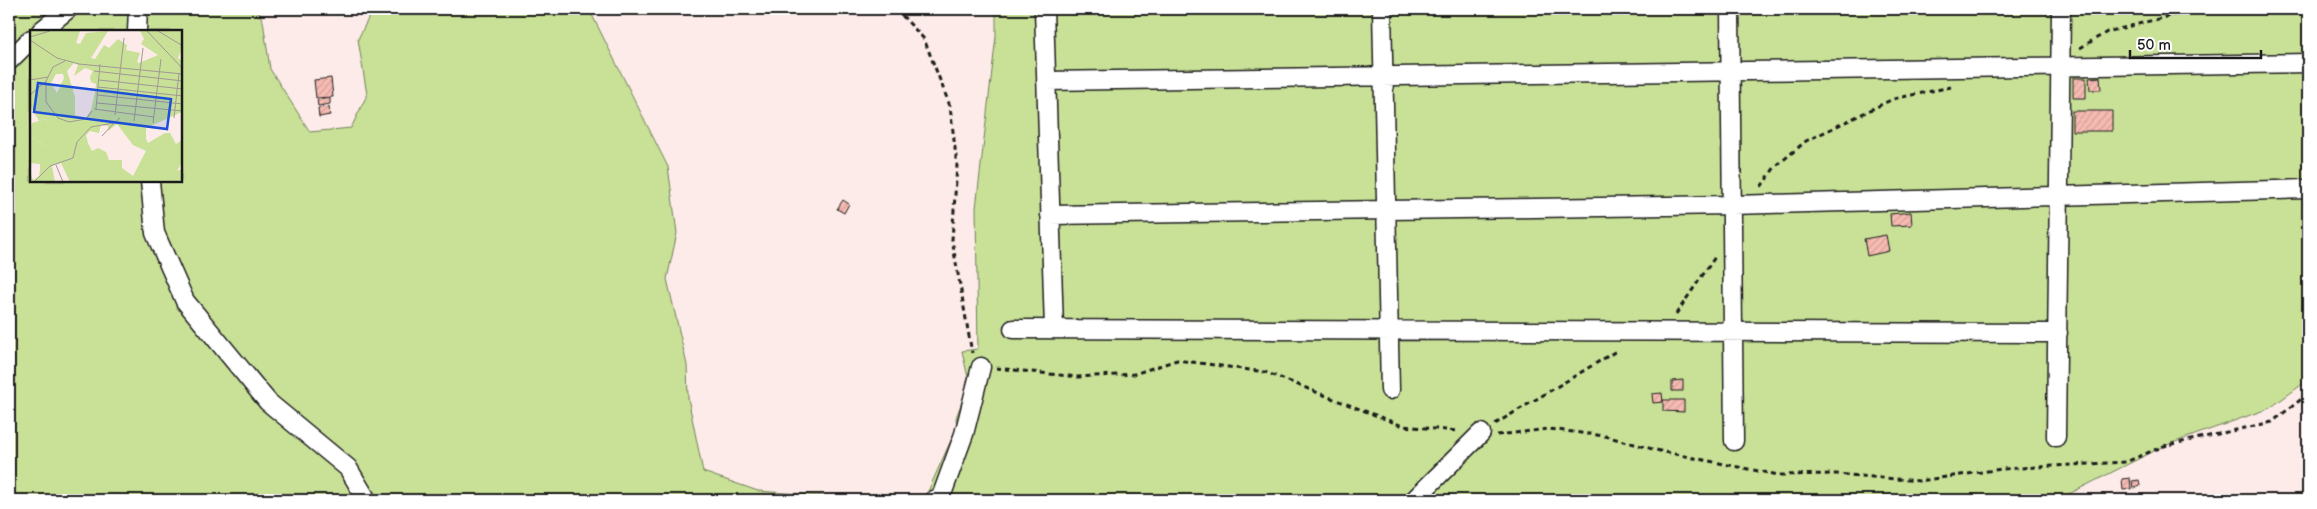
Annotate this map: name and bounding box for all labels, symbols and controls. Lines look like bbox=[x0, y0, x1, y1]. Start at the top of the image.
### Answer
scale bar bbox=[2130, 28, 2261, 60]
inset map bbox=[30, 30, 182, 182]
text: 50 m bbox=[2137, 36, 2171, 55]

